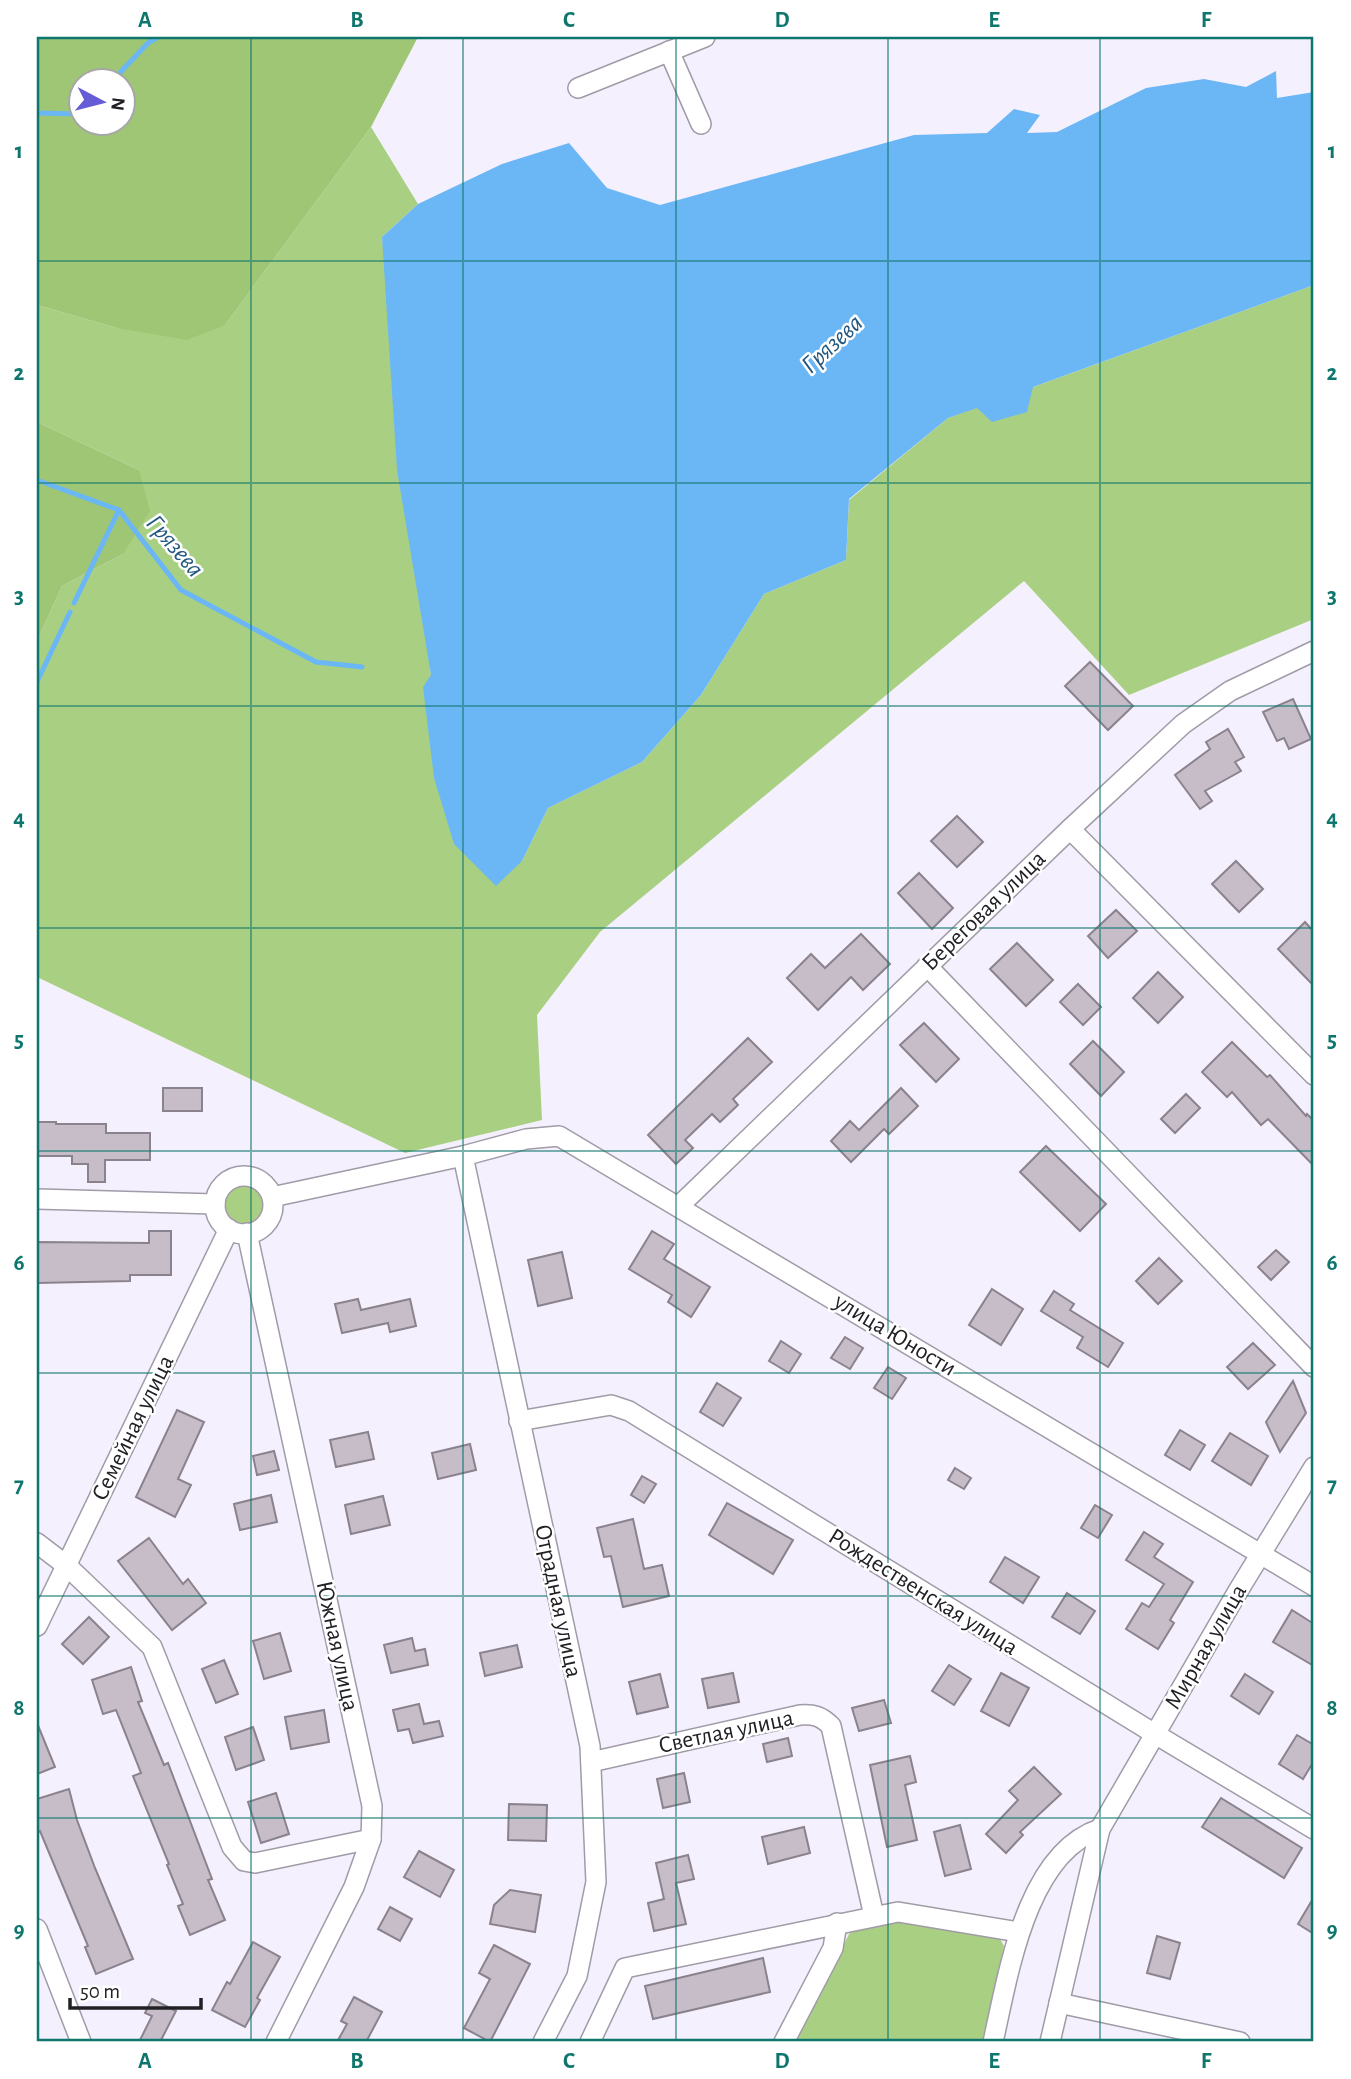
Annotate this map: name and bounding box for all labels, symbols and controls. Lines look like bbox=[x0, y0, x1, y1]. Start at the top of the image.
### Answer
text: A bbox=[138, 9, 152, 32]
text: B bbox=[350, 9, 364, 32]
text: C bbox=[563, 9, 575, 32]
text: D bbox=[774, 9, 790, 32]
text: E bbox=[988, 9, 1000, 32]
text: F bbox=[1201, 9, 1212, 32]
north arrow bbox=[66, 66, 136, 136]
text: N bbox=[107, 96, 128, 112]
text: 1 bbox=[15, 140, 23, 163]
text: 1 bbox=[1328, 140, 1336, 163]
water label: Грязева bbox=[797, 310, 867, 378]
text: 2 bbox=[14, 362, 25, 385]
text: 2 bbox=[1327, 362, 1338, 385]
water label: Грязева bbox=[141, 510, 209, 582]
text: 3 bbox=[14, 585, 24, 608]
text: 3 bbox=[1327, 585, 1337, 608]
text: 4 bbox=[13, 807, 25, 830]
text: 4 bbox=[1326, 807, 1338, 830]
street label: Береговая улица bbox=[918, 846, 1050, 976]
text: 5 bbox=[14, 1029, 24, 1052]
text: 5 bbox=[1327, 1029, 1337, 1052]
text: 6 bbox=[13, 1252, 25, 1275]
text: 6 bbox=[1326, 1252, 1338, 1275]
street label: улица Юности bbox=[829, 1289, 960, 1381]
street label: Семейная улица bbox=[88, 1352, 178, 1504]
text: 7 bbox=[14, 1474, 24, 1497]
text: 7 bbox=[1327, 1474, 1337, 1497]
street label: Отрадная улица bbox=[530, 1522, 586, 1680]
street label: Рождественская улица bbox=[824, 1524, 1022, 1660]
street label: Южная улица bbox=[311, 1579, 363, 1713]
street label: Мирная улица bbox=[1161, 1580, 1251, 1714]
text: 8 bbox=[13, 1697, 25, 1720]
text: 8 bbox=[1326, 1697, 1338, 1720]
street label: Светлая улица bbox=[656, 1706, 796, 1758]
text: 9 bbox=[13, 1919, 25, 1942]
text: 9 bbox=[1326, 1919, 1338, 1942]
scale bar bbox=[70, 1967, 201, 2011]
text: 50 m bbox=[80, 1981, 120, 2002]
text: A bbox=[138, 2050, 152, 2073]
text: B bbox=[350, 2050, 364, 2073]
text: C bbox=[563, 2050, 575, 2073]
text: D bbox=[774, 2050, 790, 2073]
text: E bbox=[988, 2050, 1000, 2073]
text: F bbox=[1201, 2050, 1212, 2073]

